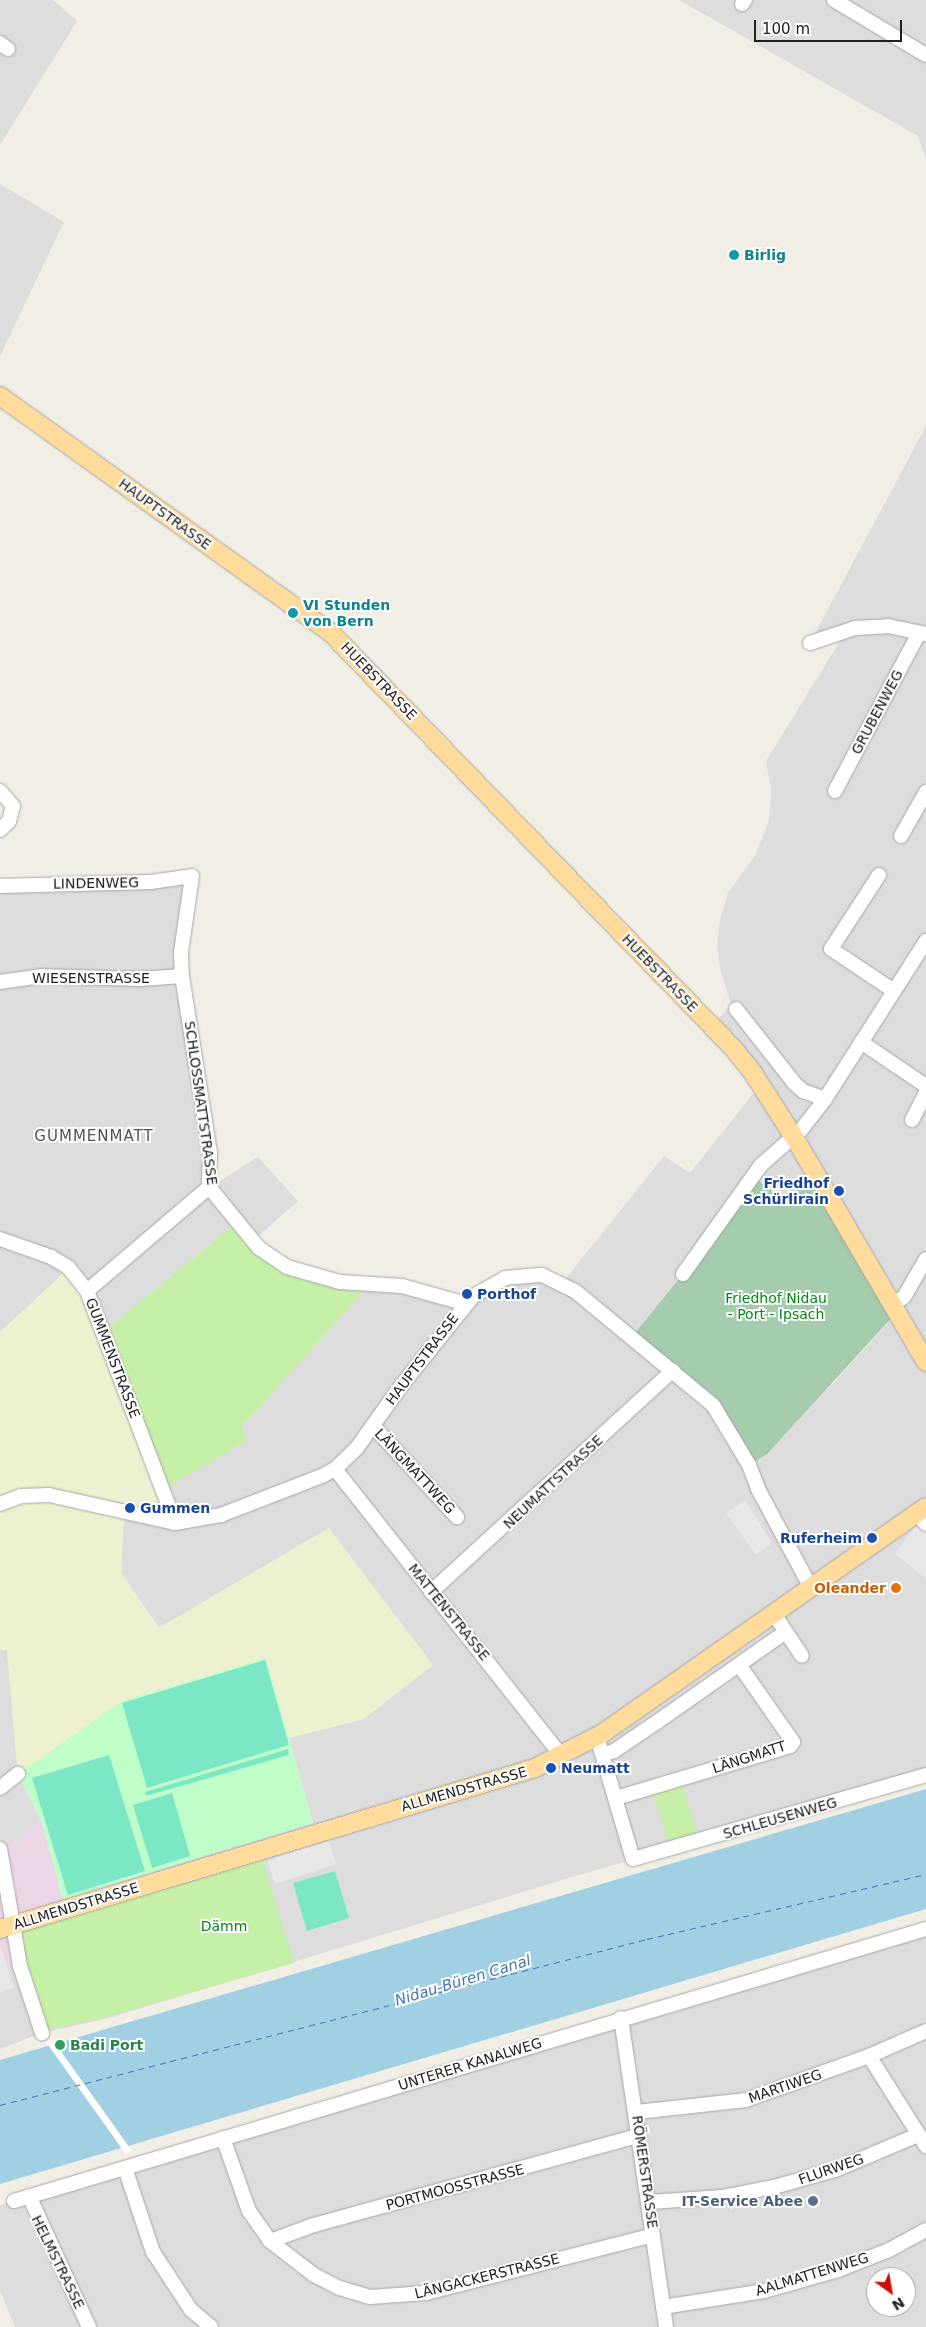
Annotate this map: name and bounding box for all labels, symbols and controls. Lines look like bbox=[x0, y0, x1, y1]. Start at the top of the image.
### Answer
scale bar bbox=[756, 10, 904, 42]
text: 100 m bbox=[762, 20, 810, 38]
place label: Birlig bbox=[744, 247, 786, 263]
marker: Birlig bbox=[728, 249, 740, 261]
street label: HAUPTSTRASSE bbox=[116, 475, 214, 553]
place label: VI Stunden von Bern bbox=[303, 597, 390, 630]
marker: VI Stunden von Bern bbox=[287, 607, 299, 619]
street label: HUEBSTRASSE bbox=[338, 639, 420, 723]
street label: GRUBENWEG bbox=[848, 667, 906, 757]
street label: LINDENWEG bbox=[53, 874, 139, 892]
street label: HUEBSTRASSE bbox=[619, 931, 701, 1015]
street label: WIESENSTRASSE bbox=[32, 970, 150, 986]
street label: SCHLOSSMATTSTRASSE bbox=[181, 1020, 221, 1186]
district label: GUMMENMATT bbox=[33, 1128, 155, 1146]
place label: Friedhof Schürlirain bbox=[743, 1175, 829, 1208]
marker: Friedhof Schürlirain bbox=[833, 1185, 845, 1197]
place label: Porthof bbox=[477, 1286, 536, 1302]
marker: Porthof bbox=[461, 1288, 473, 1300]
park label: Friedhof Nidau - Port - Ipsach bbox=[725, 1290, 827, 1322]
street label: GUMMENSTRASSE bbox=[82, 1296, 144, 1420]
street label: HAUPTSTRASSE bbox=[382, 1310, 462, 1408]
street label: LÄNGMATTWEG bbox=[371, 1425, 459, 1517]
street label: NEUMATTSTRASSE bbox=[500, 1432, 606, 1532]
place label: Gummen bbox=[140, 1500, 210, 1516]
marker: Gummen bbox=[124, 1502, 136, 1514]
place label: Ruferheim bbox=[780, 1530, 862, 1546]
marker: Ruferheim bbox=[866, 1532, 878, 1544]
street label: MATTENSTRASSE bbox=[405, 1560, 493, 1664]
place label: Oleander bbox=[814, 1580, 886, 1596]
marker: Oleander bbox=[890, 1582, 902, 1594]
street label: LÄNGMATT bbox=[710, 1737, 788, 1777]
place label: Neumatt bbox=[561, 1760, 630, 1776]
marker: Neumatt bbox=[545, 1762, 557, 1774]
street label: ALLMENDSTRASSE bbox=[399, 1763, 529, 1815]
street label: SCHLEUSENWEG bbox=[721, 1794, 839, 1842]
street label: ALLMENDSTRASSE bbox=[11, 1879, 141, 1933]
park label: Dämm bbox=[201, 1918, 247, 1934]
water label: Nidau-Büren Canal bbox=[393, 1952, 533, 2010]
street label: UNTERER KANALWEG bbox=[396, 2034, 544, 2094]
place label: Badi Port bbox=[70, 2037, 143, 2053]
marker: Badi Port bbox=[54, 2039, 66, 2051]
street label: MARTIWEG bbox=[746, 2066, 824, 2106]
street label: RÖMERSTRASSE bbox=[629, 2114, 661, 2230]
street label: FLURWEG bbox=[796, 2150, 866, 2188]
street label: PORTMOOSSTRASSE bbox=[384, 2160, 526, 2214]
place label: IT-Service Abee bbox=[682, 2193, 803, 2209]
marker: IT-Service Abee bbox=[807, 2195, 819, 2207]
street label: HELMSTRASSE bbox=[28, 2212, 88, 2312]
street label: AALMATTENWEG bbox=[753, 2249, 871, 2299]
street label: LÄNGACKERSTRASSE bbox=[413, 2250, 561, 2302]
north arrow bbox=[866, 2267, 916, 2317]
text: N bbox=[889, 2294, 908, 2314]

